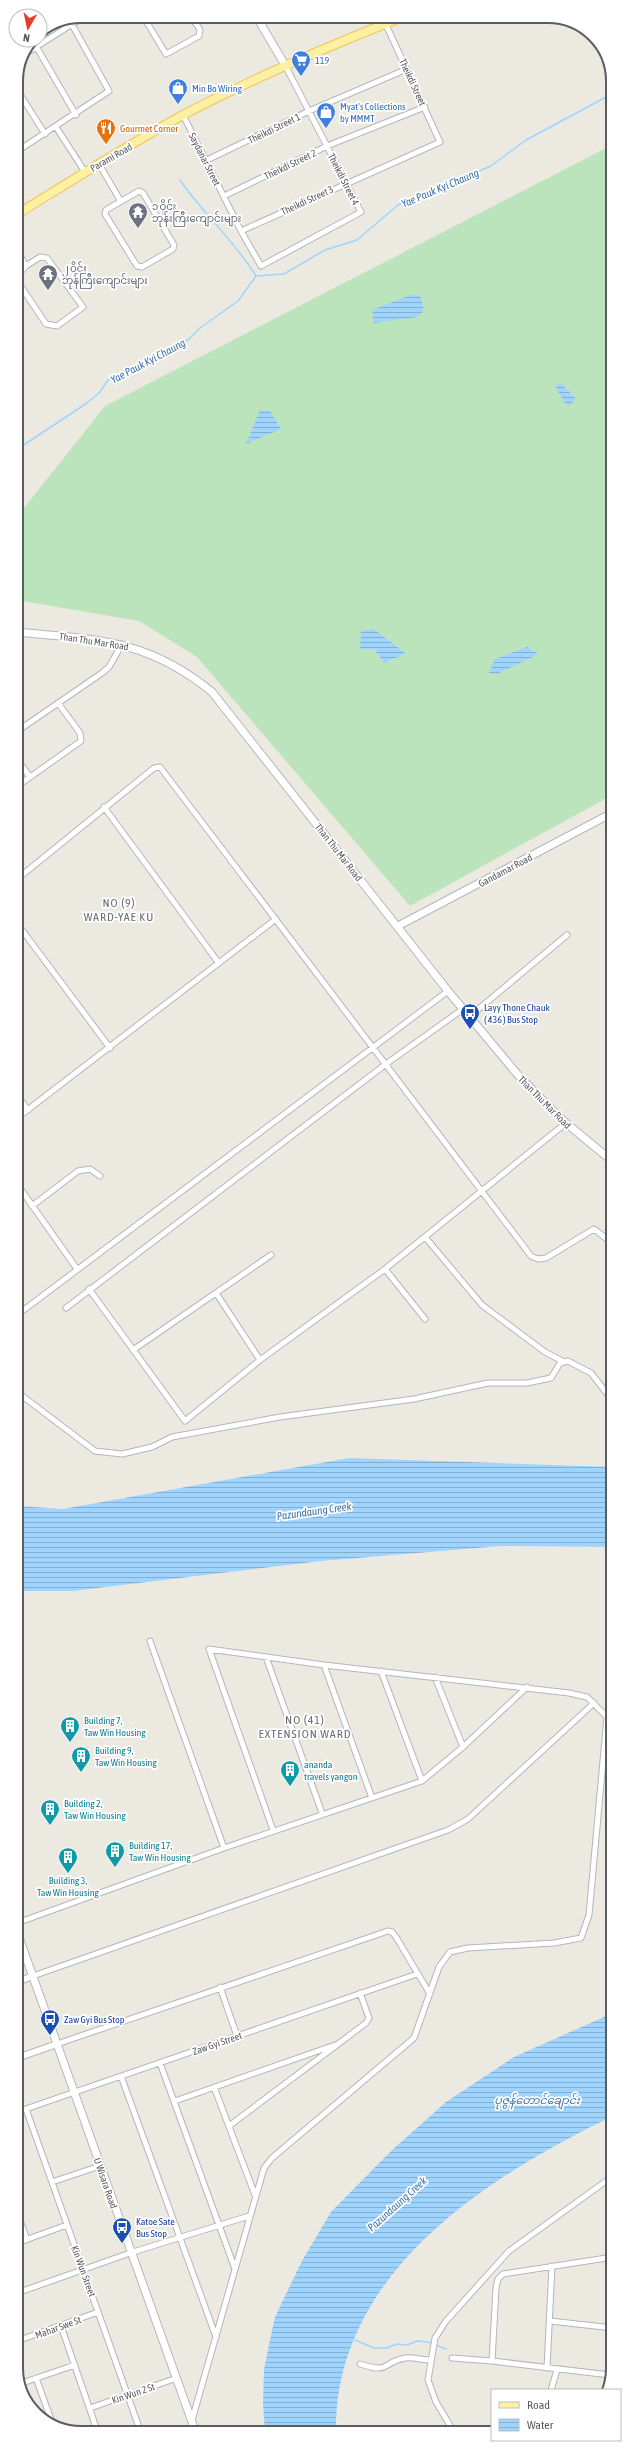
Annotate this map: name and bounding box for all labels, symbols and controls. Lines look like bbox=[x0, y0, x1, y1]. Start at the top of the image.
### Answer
north arrow bbox=[8, 8, 48, 48]
text: N bbox=[22, 31, 31, 44]
supermarket icon: 119 bbox=[290, 49, 312, 77]
place label: 119 bbox=[315, 55, 329, 66]
street label: Theikdi Street bbox=[397, 57, 428, 107]
shop icon: Min Bo Wiring bbox=[167, 77, 189, 105]
place label: Min Bo Wiring bbox=[192, 83, 243, 94]
shop icon: Myat's Collections by MMMT bbox=[315, 101, 337, 129]
place label: Myat's Collections by MMMT bbox=[340, 101, 406, 124]
street label: Theikdi Street 1 bbox=[246, 111, 302, 146]
restaurant icon: Gourmet Corner bbox=[95, 117, 117, 145]
place label: Gourmet Corner bbox=[120, 123, 179, 134]
street label: Saydanar Street bbox=[186, 131, 223, 188]
street label: Parami Road bbox=[88, 141, 134, 174]
street label: Theikdi Street 2 bbox=[262, 147, 318, 182]
street label: Theikdi Street 4 bbox=[326, 152, 361, 207]
water label: Yae Pauk Kyi Chaung bbox=[400, 166, 480, 210]
street label: Theikdi Street 3 bbox=[279, 183, 335, 217]
place label: ၁ ဝိုင်း ဘုန်းကြီးကျောင်းများ bbox=[152, 199, 241, 227]
temple icon: ၁ ဝိုင်း ဘုန်းကြီးကျောင်းများ bbox=[127, 201, 149, 229]
place label: ၂ ဝိုင်း ဘုန်ကြီးကျောင်းများ bbox=[62, 261, 148, 289]
temple icon: ၂ ဝိုင်း ဘုန်ကြီးကျောင်းများ bbox=[37, 263, 59, 291]
water label: Yae Pauk Kyi Chaung bbox=[109, 336, 187, 386]
street label: Than Thu Mar Road bbox=[59, 631, 130, 652]
street label: Than Thu Mar Road bbox=[313, 821, 365, 883]
street label: Gandamar Road bbox=[476, 852, 534, 889]
district label: NO (9) WARD-YAE KU bbox=[84, 896, 154, 924]
bus stop icon: Layy Thone Chauk ( 436 ) Bus Stop bbox=[459, 1002, 481, 1030]
place label: Layy Thone Chauk ( 436 ) Bus Stop bbox=[484, 1002, 550, 1025]
street label: Than Thu Mar Road bbox=[516, 1074, 573, 1131]
water label: Pazundaung Creek bbox=[276, 1500, 352, 1522]
district label: NO (41) EXTENSION WARD bbox=[259, 1713, 351, 1741]
building icon: Building 7, Taw Win Housing bbox=[59, 1715, 81, 1743]
place label: Building 7, Taw Win Housing bbox=[84, 1715, 146, 1738]
building icon: Building 9, Taw Win Housing bbox=[70, 1745, 92, 1773]
place label: Building 9, Taw Win Housing bbox=[95, 1745, 157, 1768]
building icon: ananda travels yangon bbox=[279, 1759, 301, 1787]
place label: ananda travels yangon bbox=[304, 1759, 358, 1782]
building icon: Building 2, Taw Win Housing bbox=[39, 1798, 61, 1826]
place label: Building 2, Taw Win Housing bbox=[64, 1798, 126, 1821]
building icon: Building 17, Taw Win Housing bbox=[104, 1840, 126, 1868]
place label: Building 17, Taw Win Housing bbox=[129, 1840, 191, 1863]
building icon: Building 3, Taw Win Housing bbox=[57, 1846, 79, 1874]
place label: Building 3, Taw Win Housing bbox=[37, 1875, 100, 1898]
bus stop icon: Zaw Gyi Bus Stop bbox=[39, 2008, 61, 2036]
place label: Zaw Gyi Bus Stop bbox=[64, 2014, 125, 2025]
street label: Zaw Gyi Street bbox=[191, 2030, 243, 2057]
water label: ပုဇွန်တောင်ချောင်း bbox=[494, 2092, 581, 2110]
street label: U Wisara Road bbox=[92, 2156, 119, 2210]
water label: Pazundaung Creek bbox=[365, 2174, 429, 2234]
bus stop icon: Katoe Sate Bus Stop bbox=[111, 2216, 133, 2244]
place label: Katoe Sate Bus Stop bbox=[136, 2216, 175, 2239]
street label: Kin Wun Street bbox=[69, 2244, 98, 2298]
street label: Mahar Swe St bbox=[34, 2314, 83, 2341]
street label: Kin Wun 2 St bbox=[110, 2381, 156, 2406]
legend bbox=[491, 2389, 621, 2441]
text: Road bbox=[527, 2398, 550, 2412]
text: Water bbox=[527, 2418, 554, 2432]

